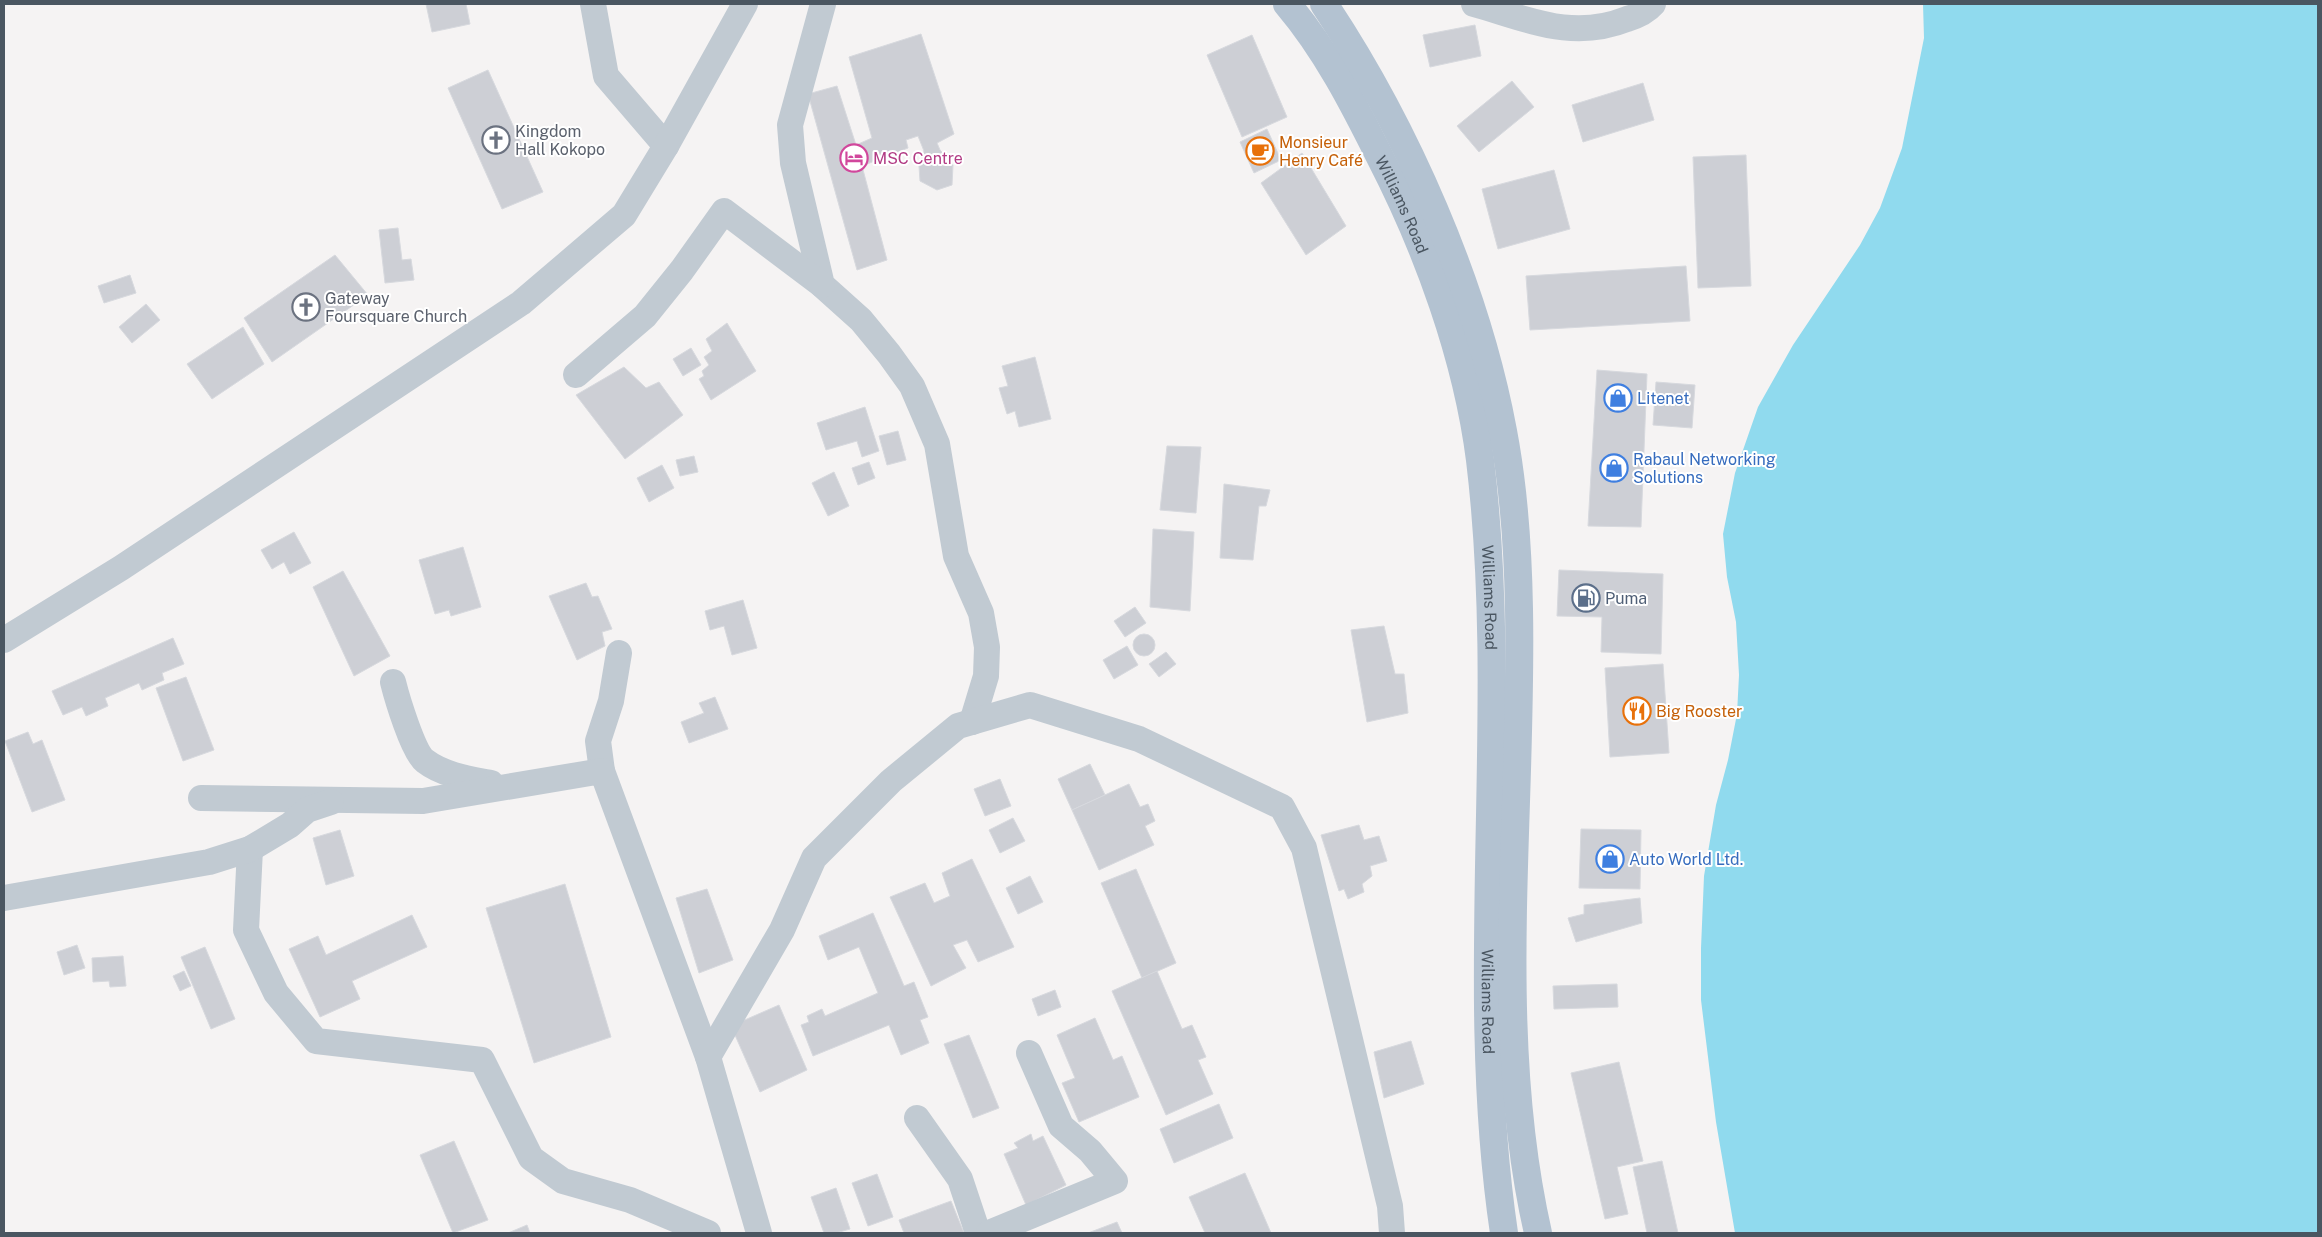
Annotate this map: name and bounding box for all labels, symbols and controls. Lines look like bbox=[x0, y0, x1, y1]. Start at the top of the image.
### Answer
place label: Kingdom Hall Kokopo bbox=[515, 122, 605, 159]
church icon: Kingdom Hall Kokopo bbox=[481, 125, 511, 155]
place label: Monsieur Henry Café bbox=[1279, 133, 1363, 170]
cafe icon: Monsieur Henry Café bbox=[1245, 136, 1275, 166]
hotel icon: MSC Centre bbox=[839, 143, 869, 173]
place label: MSC Centre bbox=[873, 149, 963, 168]
street label: Williams Road bbox=[1371, 153, 1432, 256]
place label: Gateway Foursquare Church bbox=[325, 289, 467, 326]
church icon: Gateway Foursquare Church bbox=[291, 292, 321, 322]
shop icon: Litenet bbox=[1603, 383, 1633, 413]
place label: Litenet bbox=[1637, 389, 1689, 408]
place label: Rabaul Networking Solutions bbox=[1633, 450, 1776, 487]
shop icon: Rabaul Networking Solutions bbox=[1599, 453, 1629, 483]
street label: Williams Road bbox=[1478, 544, 1501, 650]
fuel station icon: Puma bbox=[1571, 583, 1601, 613]
place label: Puma bbox=[1605, 589, 1647, 608]
restaurant icon: Big Rooster bbox=[1622, 696, 1652, 726]
place label: Big Rooster bbox=[1656, 702, 1742, 721]
shop icon: Auto World Ltd. bbox=[1595, 844, 1625, 874]
place label: Auto World Ltd. bbox=[1629, 850, 1743, 869]
street label: Williams Road bbox=[1478, 949, 1498, 1054]

